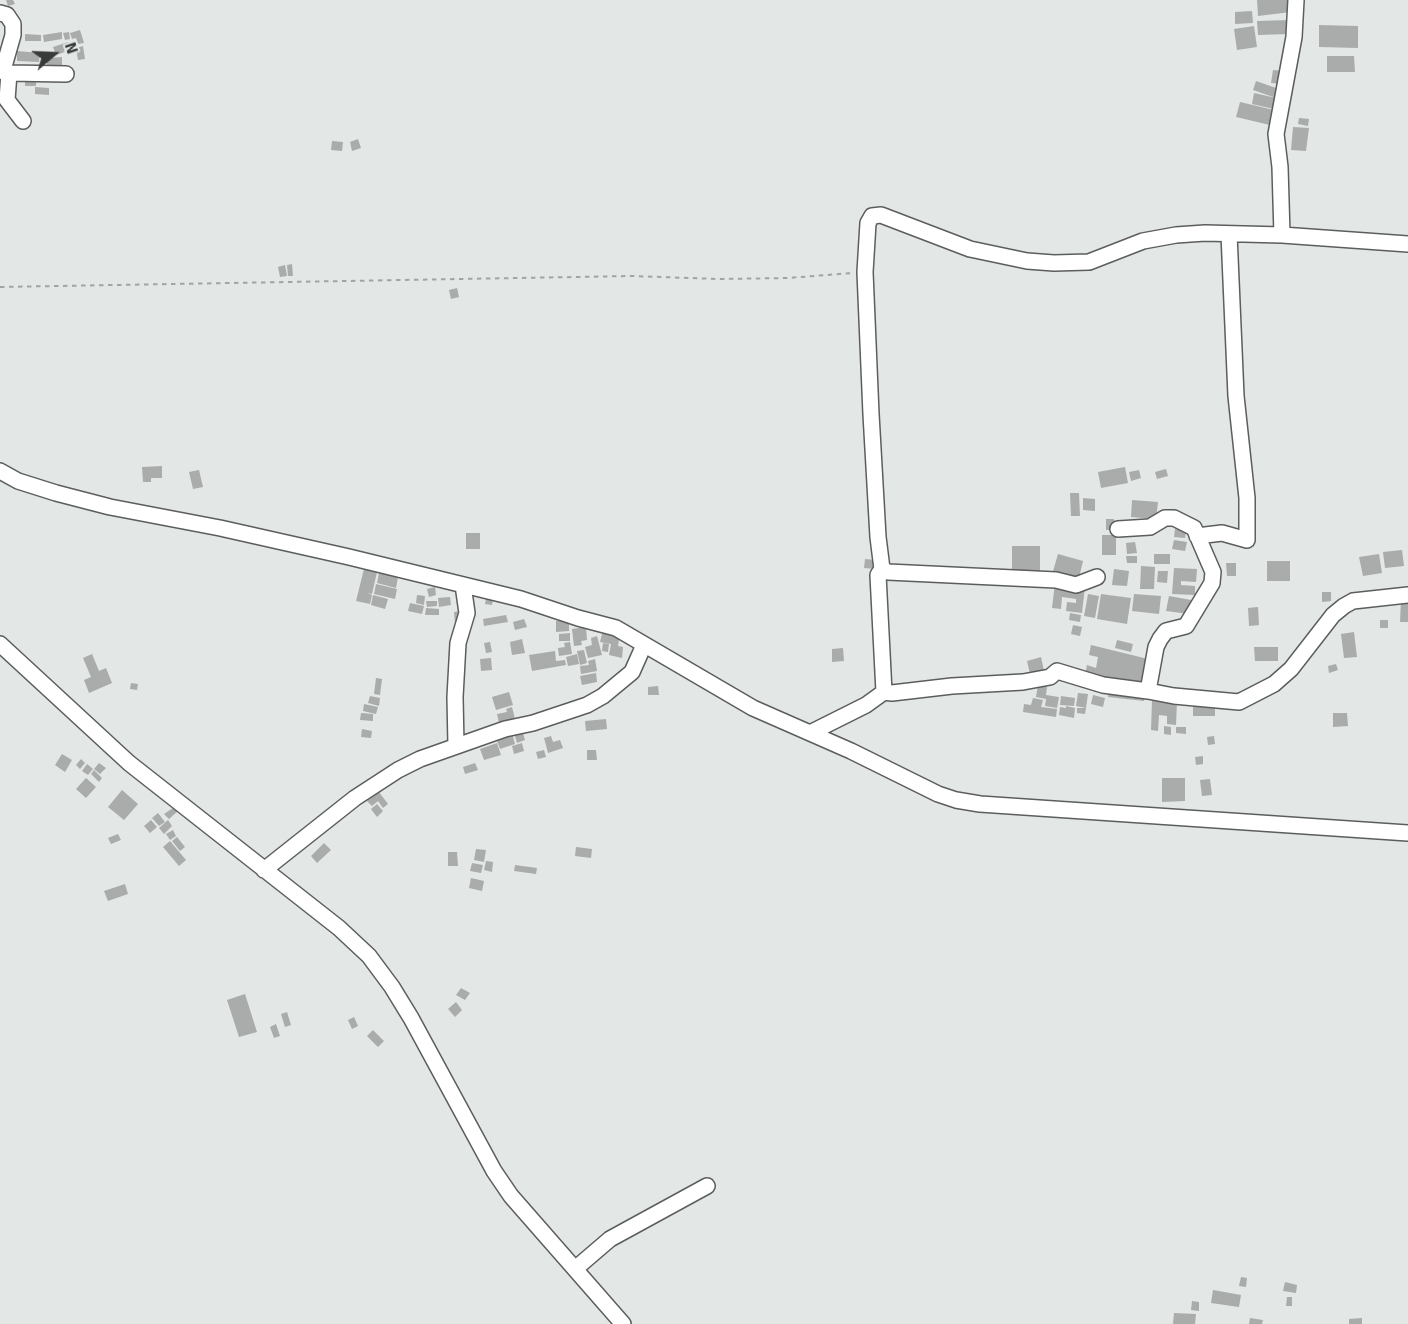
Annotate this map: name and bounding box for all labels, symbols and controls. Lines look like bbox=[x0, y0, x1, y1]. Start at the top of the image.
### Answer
north arrow bbox=[24, 24, 84, 84]
text: N bbox=[60, 40, 82, 57]

